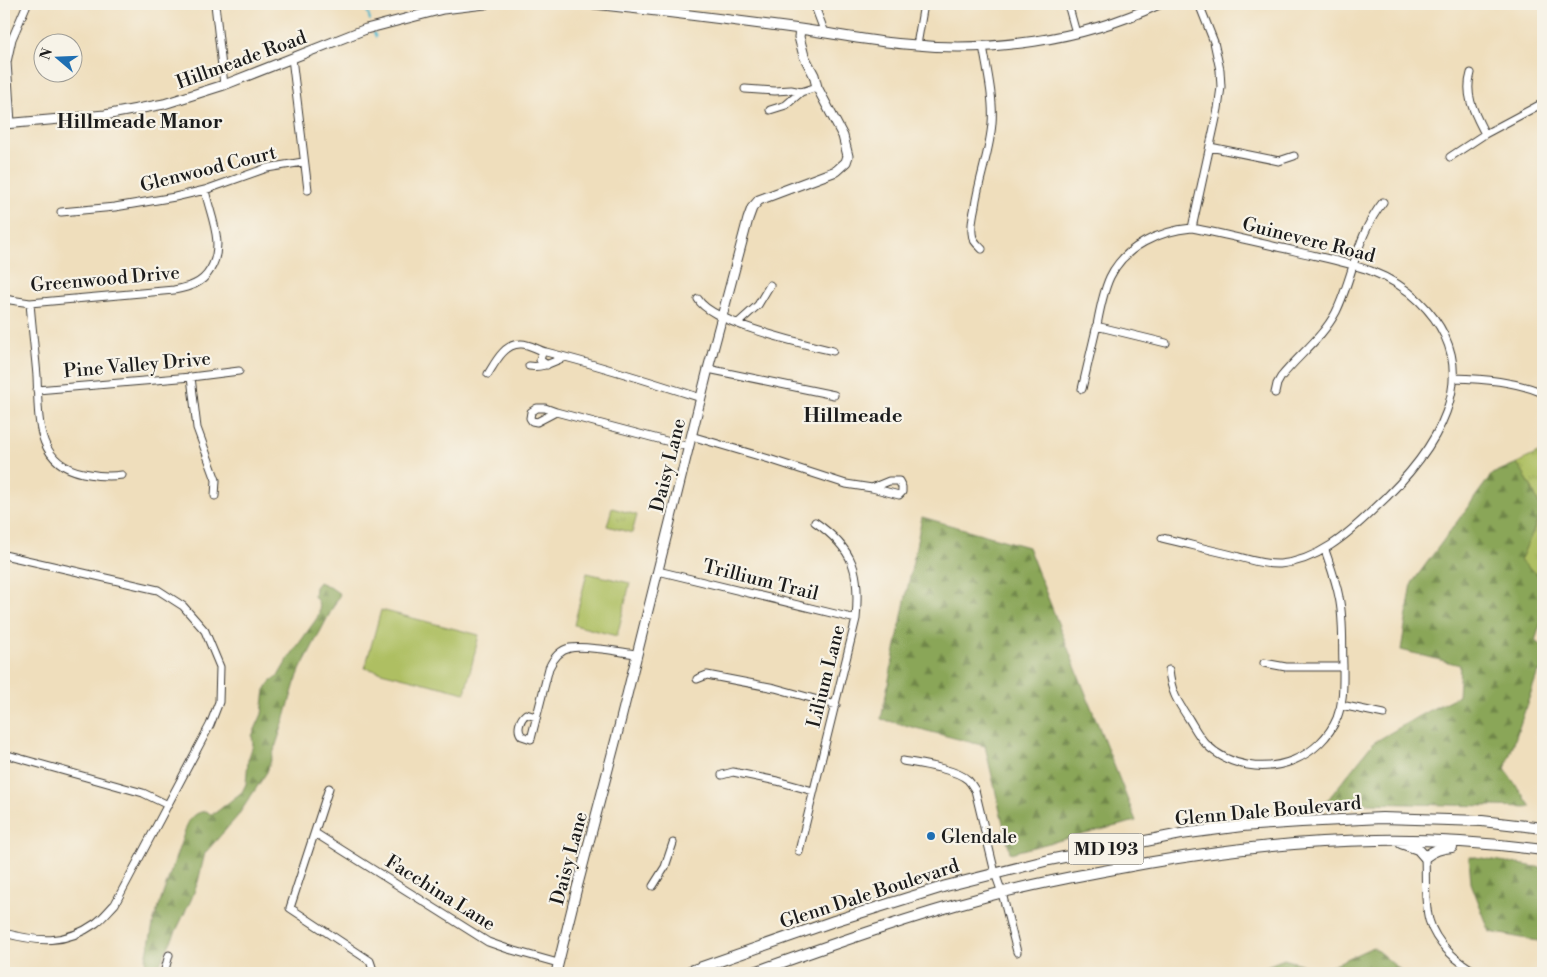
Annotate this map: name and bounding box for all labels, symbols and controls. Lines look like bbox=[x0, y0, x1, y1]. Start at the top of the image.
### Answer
street label: Hillmeade Road bbox=[173, 25, 310, 95]
north arrow bbox=[32, 32, 82, 82]
text: N bbox=[36, 46, 57, 62]
district label: Hillmeade Manor bbox=[57, 110, 223, 135]
street label: Glenwood Court bbox=[138, 140, 279, 197]
street label: Guinevere Road bbox=[1240, 212, 1378, 268]
street label: Greenwood Drive bbox=[29, 261, 181, 297]
street label: Pine Valley Drive bbox=[62, 347, 212, 383]
district label: Hillmeade bbox=[803, 404, 903, 429]
street label: Daisy Lane bbox=[645, 416, 691, 515]
street label: Trillium Trail bbox=[700, 554, 822, 606]
street label: Lilium Lane bbox=[802, 622, 850, 730]
street label: Glenn Dale Boulevard bbox=[1174, 791, 1363, 831]
street label: Daisy Lane bbox=[545, 809, 593, 908]
place label: Glendale bbox=[941, 825, 1017, 849]
marker: Glendale bbox=[925, 830, 937, 842]
road number: MD 193 bbox=[1068, 834, 1144, 864]
street label: Facchina Lane bbox=[381, 849, 500, 936]
street label: Glenn Dale Boulevard bbox=[777, 854, 962, 934]

